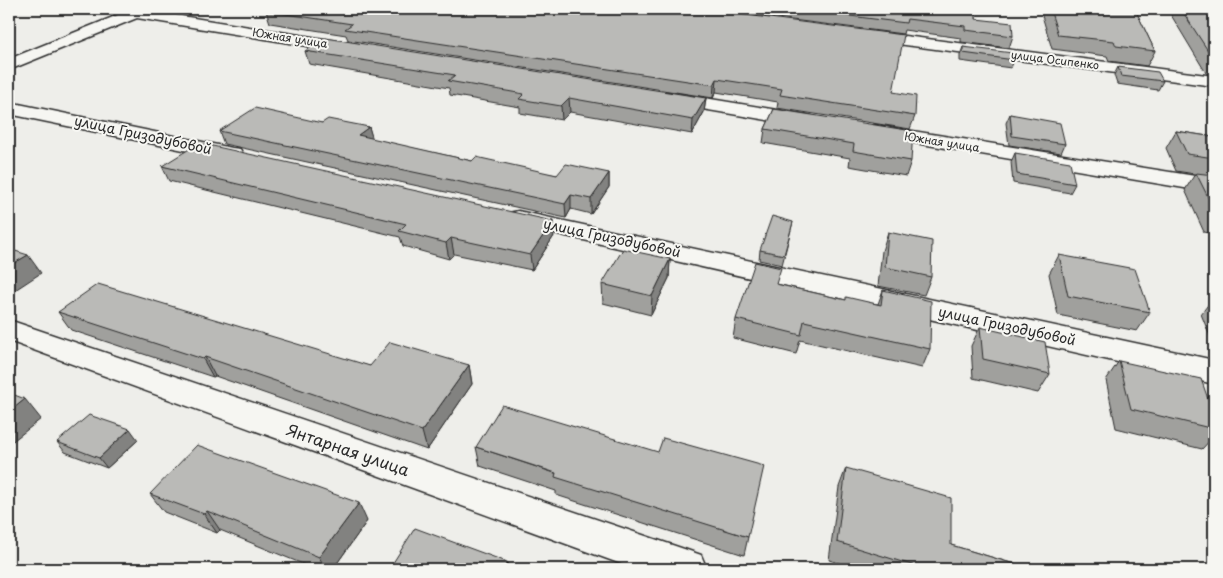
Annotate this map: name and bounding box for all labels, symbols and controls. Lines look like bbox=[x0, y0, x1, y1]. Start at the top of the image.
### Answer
street label: Южная улица bbox=[251, 23, 329, 52]
street label: улица Осипенко bbox=[1010, 46, 1100, 73]
street label: улица Гризодубовой bbox=[72, 110, 214, 159]
street label: Южная улица bbox=[903, 127, 981, 156]
street label: улица Гризодубовой bbox=[541, 213, 683, 262]
street label: улица Гризодубовой bbox=[936, 301, 1078, 350]
street label: Янтарная улица bbox=[284, 417, 413, 481]

